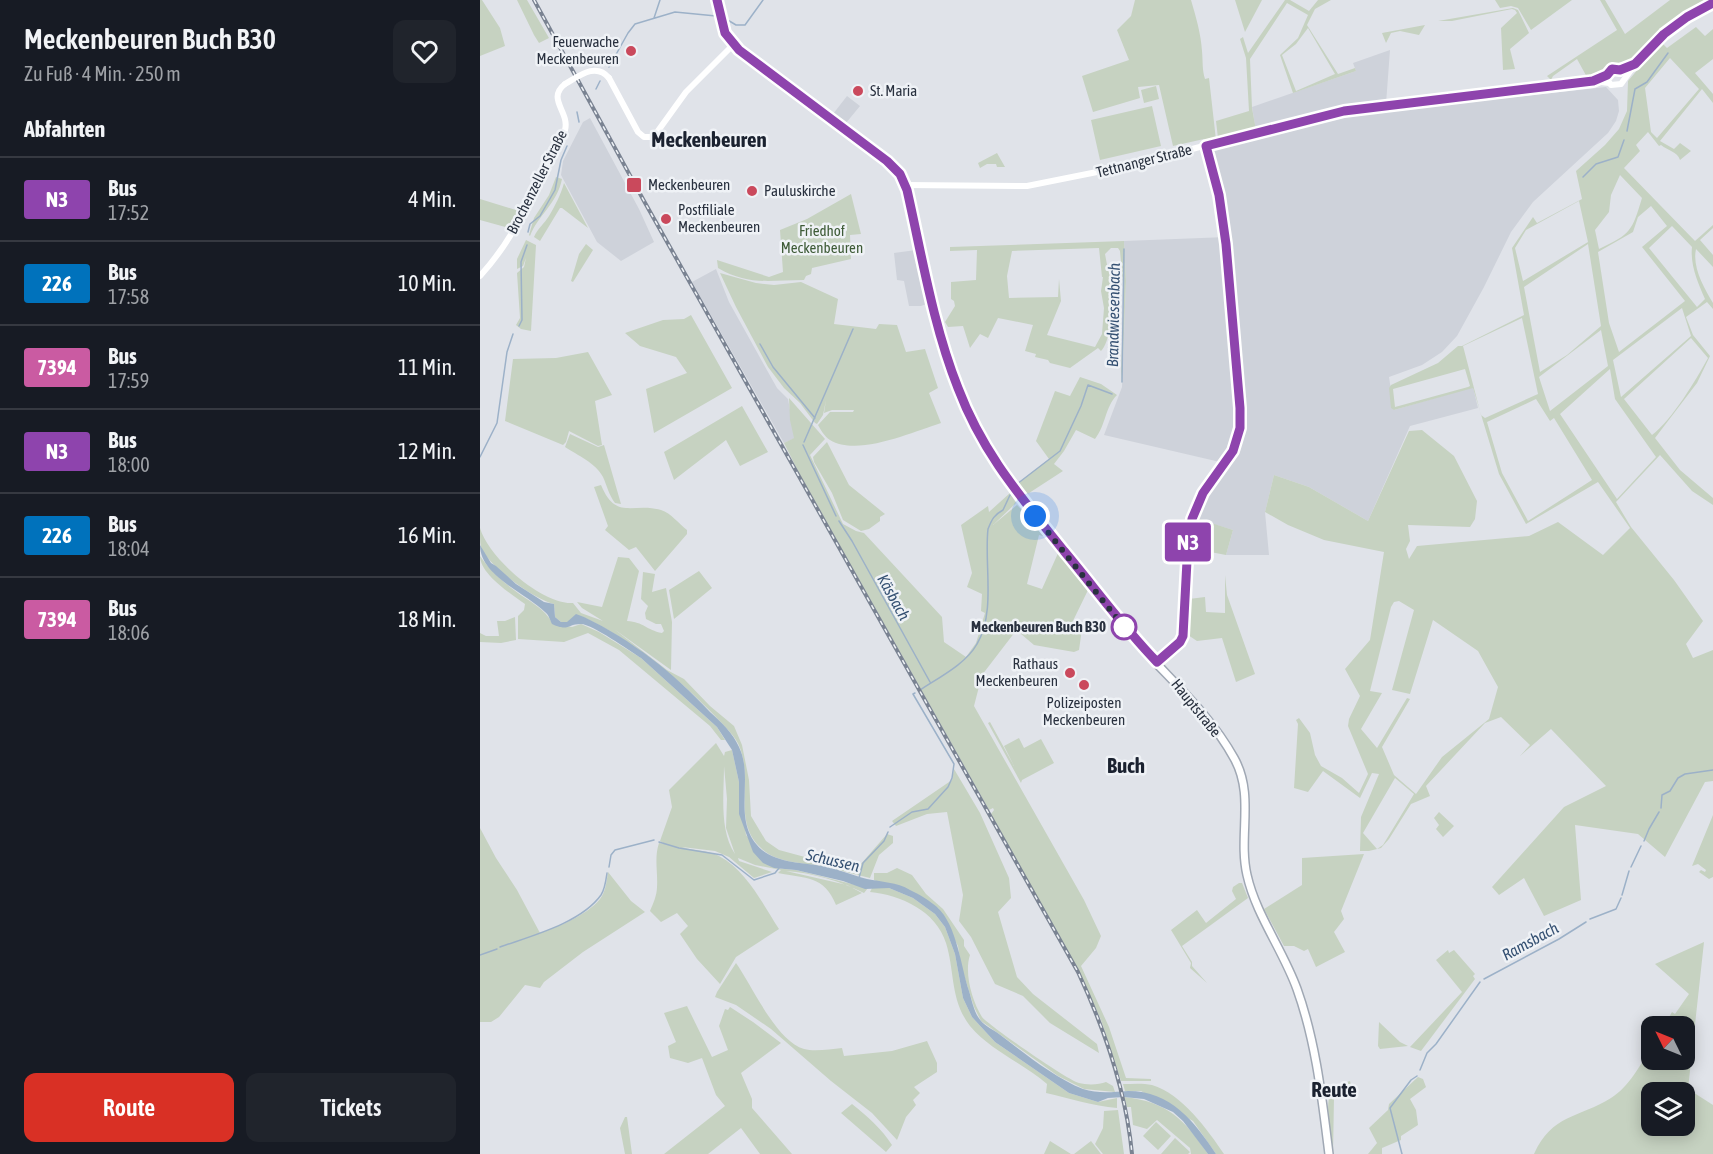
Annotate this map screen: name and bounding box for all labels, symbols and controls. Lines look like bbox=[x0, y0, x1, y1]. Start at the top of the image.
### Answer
button: heart bbox=[393, 20, 456, 83]
text: Meckenbeuren Buch B30 bbox=[24, 23, 276, 55]
place label: Feuerwache Meckenbeuren bbox=[537, 33, 619, 67]
marker: Feuerwache Meckenbeuren bbox=[624, 44, 638, 58]
text: Zu Fuß · 4 Min. · 250 m bbox=[24, 62, 181, 85]
place label: St. Maria bbox=[870, 82, 917, 99]
marker: St. Maria bbox=[851, 84, 865, 98]
text: Abfahrten bbox=[24, 116, 105, 142]
street label: Brochenzeller Straße bbox=[503, 127, 570, 237]
district label: Meckenbeuren bbox=[651, 127, 767, 151]
street label: Tettnanger Straße bbox=[1094, 140, 1194, 181]
text: Bus bbox=[108, 175, 137, 201]
marker: Meckenbeuren bbox=[625, 176, 643, 194]
place label: Meckenbeuren bbox=[648, 176, 730, 193]
place label: Pauluskirche bbox=[764, 182, 836, 199]
marker: Pauluskirche bbox=[745, 184, 759, 198]
text: 4 Min. bbox=[408, 186, 456, 212]
text: N3 bbox=[46, 187, 68, 211]
text: 17:52 bbox=[108, 201, 149, 224]
place label: Postfiliale Meckenbeuren bbox=[678, 201, 760, 235]
marker: Postfiliale Meckenbeuren bbox=[659, 212, 673, 226]
park label: Friedhof Meckenbeuren bbox=[781, 222, 863, 256]
text: Bus bbox=[108, 259, 137, 285]
water label: Brandwiesenbach bbox=[1103, 262, 1123, 367]
text: 10 Min. bbox=[398, 270, 456, 296]
text: 226 bbox=[42, 271, 72, 295]
text: 17:58 bbox=[108, 285, 149, 308]
text: Bus bbox=[108, 343, 137, 369]
text: 11 Min. bbox=[398, 354, 456, 380]
text: 7394 bbox=[37, 355, 77, 379]
text: 17:59 bbox=[108, 369, 149, 392]
text: Bus bbox=[108, 427, 137, 453]
text: 12 Min. bbox=[398, 438, 456, 464]
text: N3 bbox=[46, 439, 68, 463]
text: 18:00 bbox=[108, 453, 150, 476]
your location bbox=[1020, 501, 1050, 531]
text: Bus bbox=[108, 511, 137, 537]
text: 16 Min. bbox=[398, 522, 456, 548]
line badge: N3 bbox=[1161, 522, 1215, 562]
text: 226 bbox=[42, 523, 72, 547]
text: N3 bbox=[1177, 530, 1199, 554]
text: 18:04 bbox=[108, 537, 150, 560]
water label: Käsbach bbox=[874, 571, 914, 623]
text: Bus bbox=[108, 595, 137, 621]
text: 18 Min. bbox=[398, 606, 456, 632]
text: 7394 bbox=[37, 607, 77, 631]
marker: Meckenbeuren Buch B30 bbox=[1111, 614, 1137, 640]
place label: Meckenbeuren Buch B30 bbox=[971, 618, 1106, 635]
text: 18:06 bbox=[108, 621, 150, 644]
place label: Rathaus Meckenbeuren bbox=[976, 655, 1058, 689]
marker: Rathaus Meckenbeuren bbox=[1063, 666, 1077, 680]
street label: Hauptstraße bbox=[1168, 676, 1225, 740]
marker: Polizeiposten Meckenbeuren bbox=[1077, 678, 1091, 692]
place label: Polizeiposten Meckenbeuren bbox=[1043, 694, 1125, 728]
district label: Buch bbox=[1107, 753, 1145, 777]
water label: Schussen bbox=[803, 845, 862, 875]
water label: Ramsbach bbox=[1499, 918, 1561, 964]
north arrow bbox=[1641, 1016, 1695, 1070]
map controls bbox=[1641, 1016, 1695, 1136]
button: Route bbox=[24, 1073, 234, 1142]
button: Tickets bbox=[246, 1073, 456, 1142]
district label: Reute bbox=[1311, 1077, 1357, 1101]
button: layers bbox=[1641, 1082, 1695, 1136]

